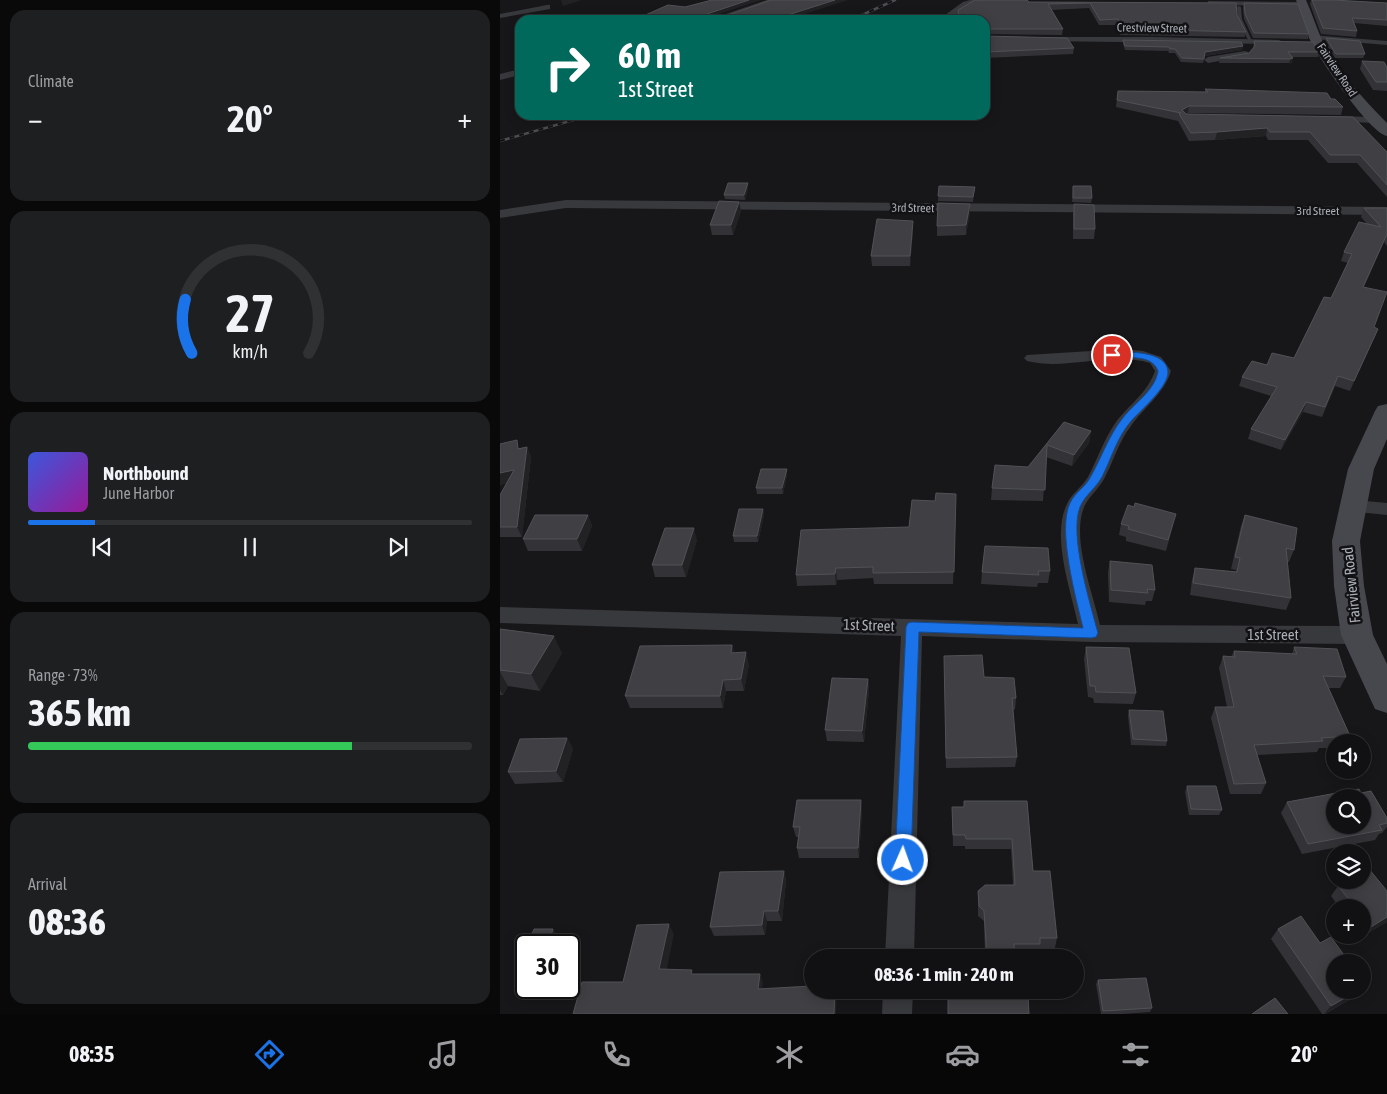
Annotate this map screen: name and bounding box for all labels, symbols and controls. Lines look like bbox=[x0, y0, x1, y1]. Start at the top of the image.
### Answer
street label: Crestview Street bbox=[1117, 20, 1188, 36]
icon: right bbox=[535, 35, 600, 100]
text: 60 m bbox=[618, 35, 681, 75]
street label: Fairview Road bbox=[1314, 41, 1360, 99]
text: Climate bbox=[28, 72, 74, 90]
text: 1st Street bbox=[618, 76, 694, 102]
text: 20° bbox=[227, 97, 273, 140]
text: − bbox=[28, 102, 43, 134]
text: + bbox=[457, 102, 472, 134]
street label: 3rd Street bbox=[891, 201, 935, 215]
street label: 3rd Street bbox=[1297, 204, 1340, 218]
text: 27 bbox=[226, 283, 274, 343]
pin bbox=[1091, 334, 1133, 376]
text: km/h bbox=[232, 341, 268, 362]
icon: arrive bbox=[1098, 341, 1126, 369]
text: Northbound bbox=[103, 462, 189, 484]
text: June Harbor bbox=[103, 484, 174, 502]
icon: previous bbox=[88, 533, 116, 561]
icon: pause bbox=[236, 533, 264, 561]
icon: next bbox=[384, 533, 412, 561]
street label: Fairview Road bbox=[1339, 546, 1363, 624]
street label: 1st Street bbox=[843, 616, 895, 634]
street label: 1st Street bbox=[1247, 626, 1299, 643]
text: Range · 73% bbox=[28, 666, 98, 684]
text: 365 km bbox=[28, 691, 131, 734]
map controls bbox=[1326, 734, 1371, 999]
button: sound bbox=[1326, 734, 1371, 779]
button: search bbox=[1326, 789, 1371, 834]
position arrow bbox=[876, 833, 928, 885]
button: layers bbox=[1326, 844, 1371, 889]
text: Arrival bbox=[28, 875, 67, 893]
button: + bbox=[1326, 899, 1371, 944]
text: 08:36 bbox=[28, 900, 106, 943]
speed limit sign: 30 bbox=[515, 934, 580, 999]
button: − bbox=[1326, 954, 1371, 999]
text: 08:36 · 1 min · 240 m bbox=[874, 963, 1014, 985]
icon: directions bbox=[252, 1037, 287, 1072]
icon: music bbox=[426, 1037, 461, 1072]
icon: phone bbox=[599, 1037, 634, 1072]
icon: climate bbox=[772, 1037, 807, 1072]
icon: car bbox=[945, 1037, 980, 1072]
icon: filters bbox=[1118, 1037, 1153, 1072]
text: 08:35 bbox=[69, 1041, 114, 1067]
text: 20° bbox=[1291, 1041, 1318, 1067]

